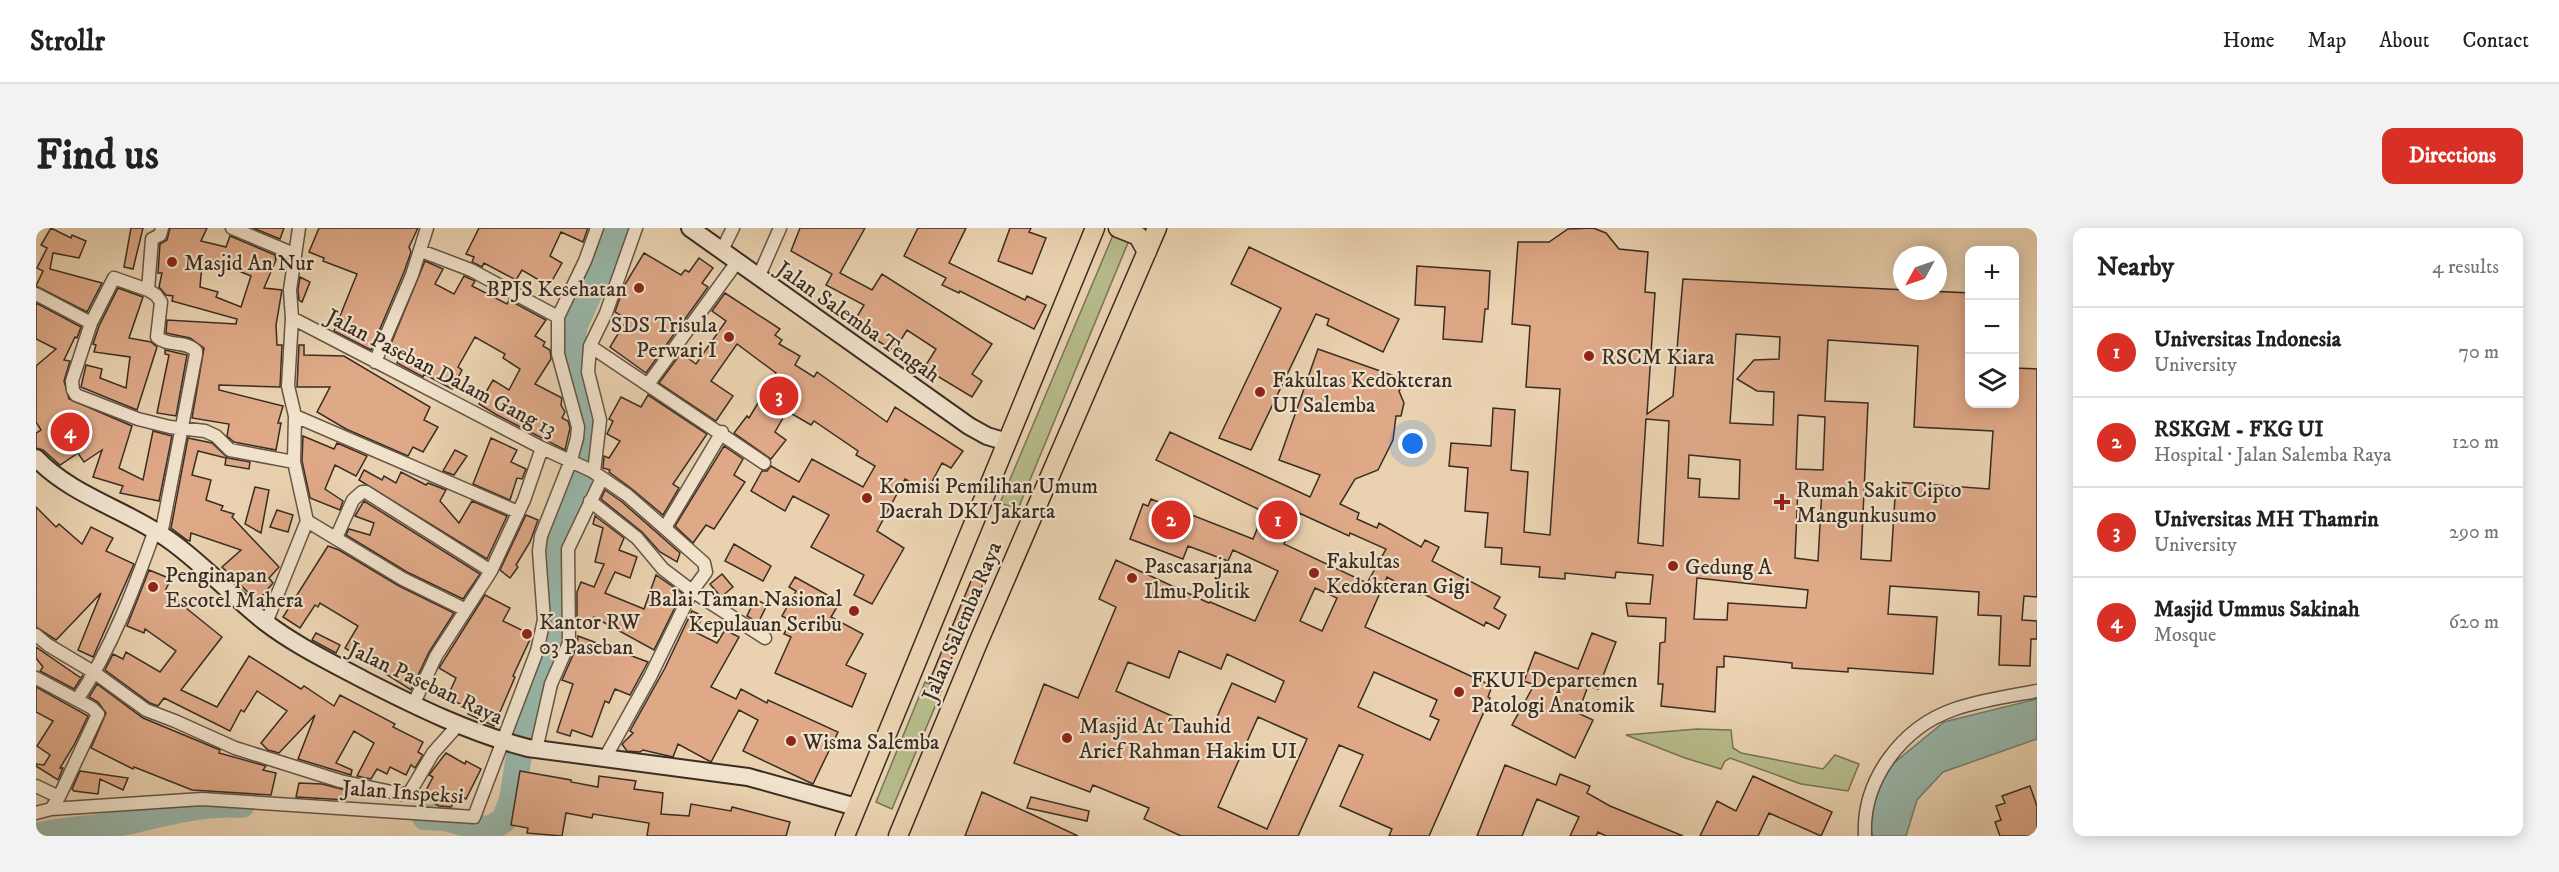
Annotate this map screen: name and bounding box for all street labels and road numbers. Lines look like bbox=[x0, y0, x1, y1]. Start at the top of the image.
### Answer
street label: Jalan Salemba Tengah bbox=[769, 254, 946, 389]
street label: Jalan Paseban Dalam Gang 13 bbox=[320, 302, 561, 443]
street label: Jalan Salemba Raya bbox=[916, 537, 1008, 707]
street label: Jalan Paseban Raya bbox=[342, 635, 508, 731]
street label: Jalan Inspeksi bbox=[339, 775, 465, 810]

